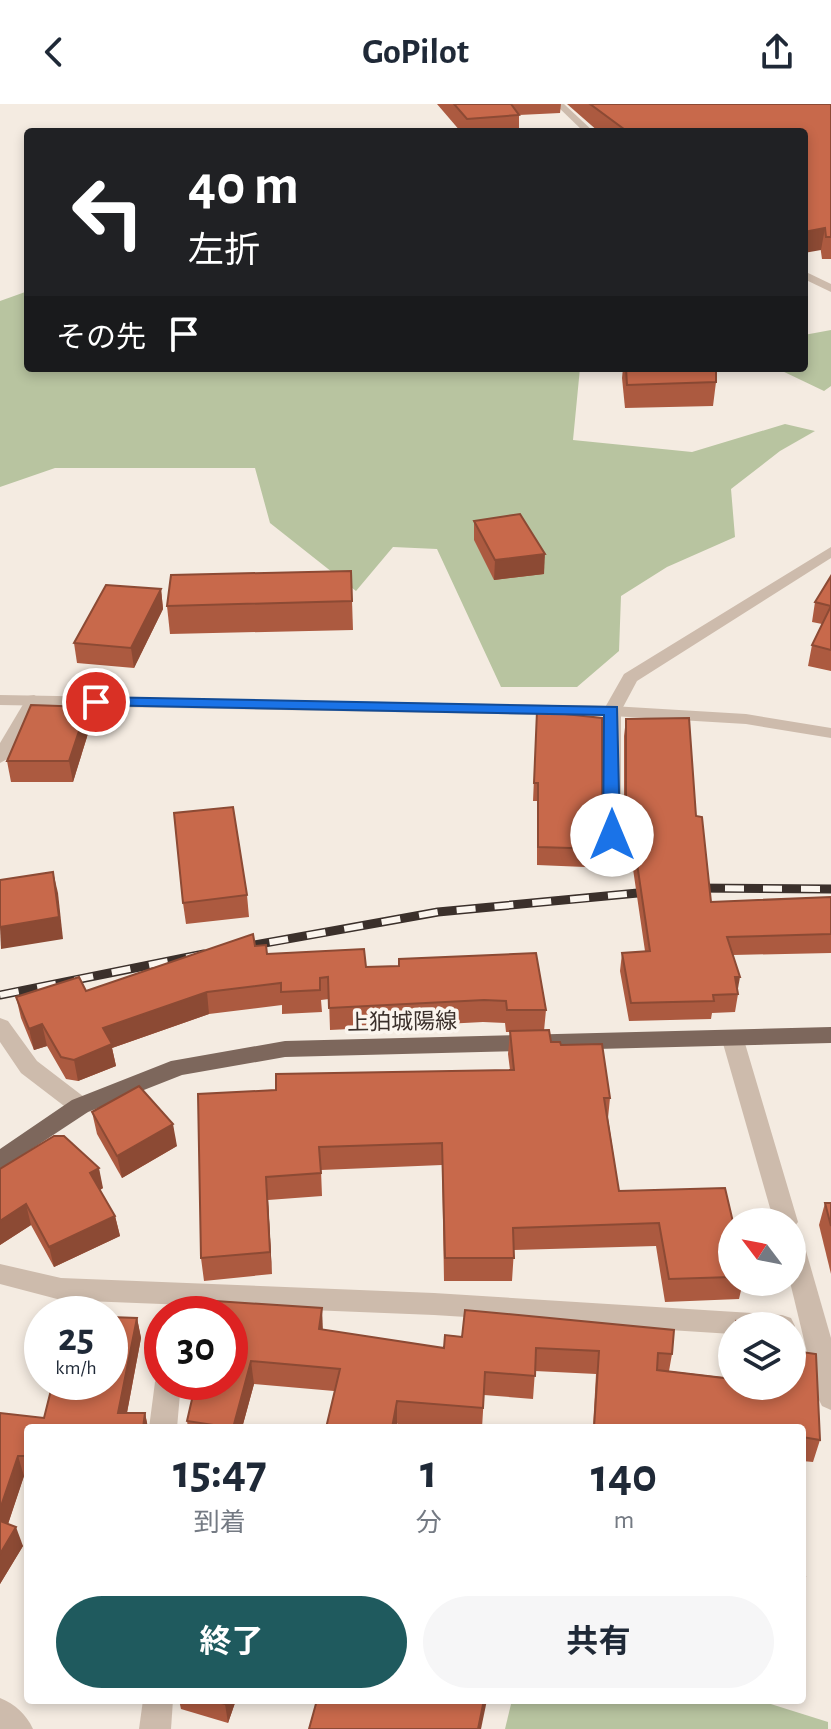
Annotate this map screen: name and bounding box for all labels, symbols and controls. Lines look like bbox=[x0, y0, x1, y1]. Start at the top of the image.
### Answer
icon: back bbox=[32, 30, 76, 74]
icon: share bbox=[755, 30, 799, 74]
text: GoPilot bbox=[362, 34, 469, 70]
text: 40 m bbox=[188, 158, 299, 214]
icon: left bbox=[56, 160, 160, 264]
text: 左折 bbox=[188, 233, 260, 269]
icon: arrive bbox=[162, 312, 206, 356]
text: その先 bbox=[56, 323, 146, 353]
pin bbox=[62, 668, 130, 736]
icon: arrive bbox=[74, 680, 118, 724]
position arrow bbox=[570, 793, 654, 877]
street label: 上狛城陽線 bbox=[347, 1009, 457, 1034]
north arrow bbox=[718, 1208, 806, 1296]
map controls bbox=[718, 1208, 806, 1400]
speed limit sign: 30 bbox=[144, 1296, 248, 1400]
button: layers bbox=[718, 1312, 806, 1400]
text: 25 bbox=[58, 1318, 94, 1358]
text: km/h bbox=[55, 1358, 97, 1378]
text: 15:47 bbox=[173, 1449, 267, 1497]
text: 1 bbox=[420, 1449, 437, 1497]
text: 140 bbox=[591, 1453, 657, 1501]
text: m bbox=[613, 1507, 634, 1533]
text: 到着 bbox=[194, 1510, 246, 1536]
text: 分 bbox=[416, 1510, 442, 1536]
button: 終了 bbox=[56, 1596, 407, 1688]
button: 共有 bbox=[423, 1596, 774, 1688]

